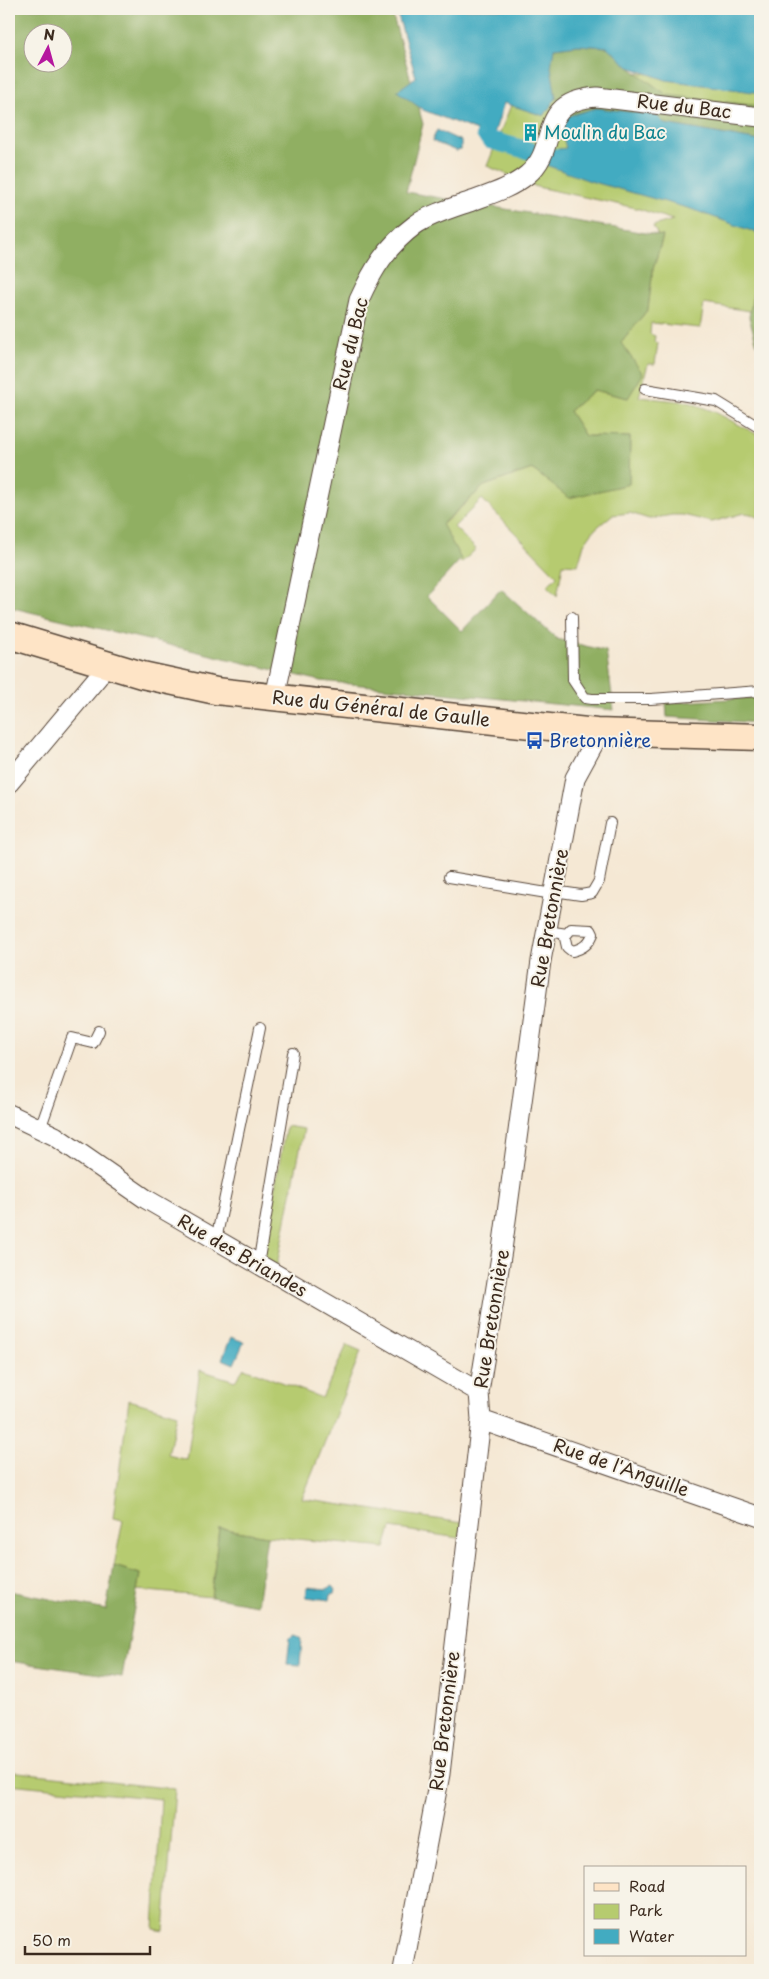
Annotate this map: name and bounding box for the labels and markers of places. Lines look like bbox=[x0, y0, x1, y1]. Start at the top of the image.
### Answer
place label: Moulin du Bac bbox=[544, 118, 666, 145]
building icon: Moulin du Bac bbox=[520, 123, 540, 143]
place label: Bretonnière bbox=[549, 726, 651, 753]
bus stop icon: Bretonnière bbox=[525, 731, 545, 751]

